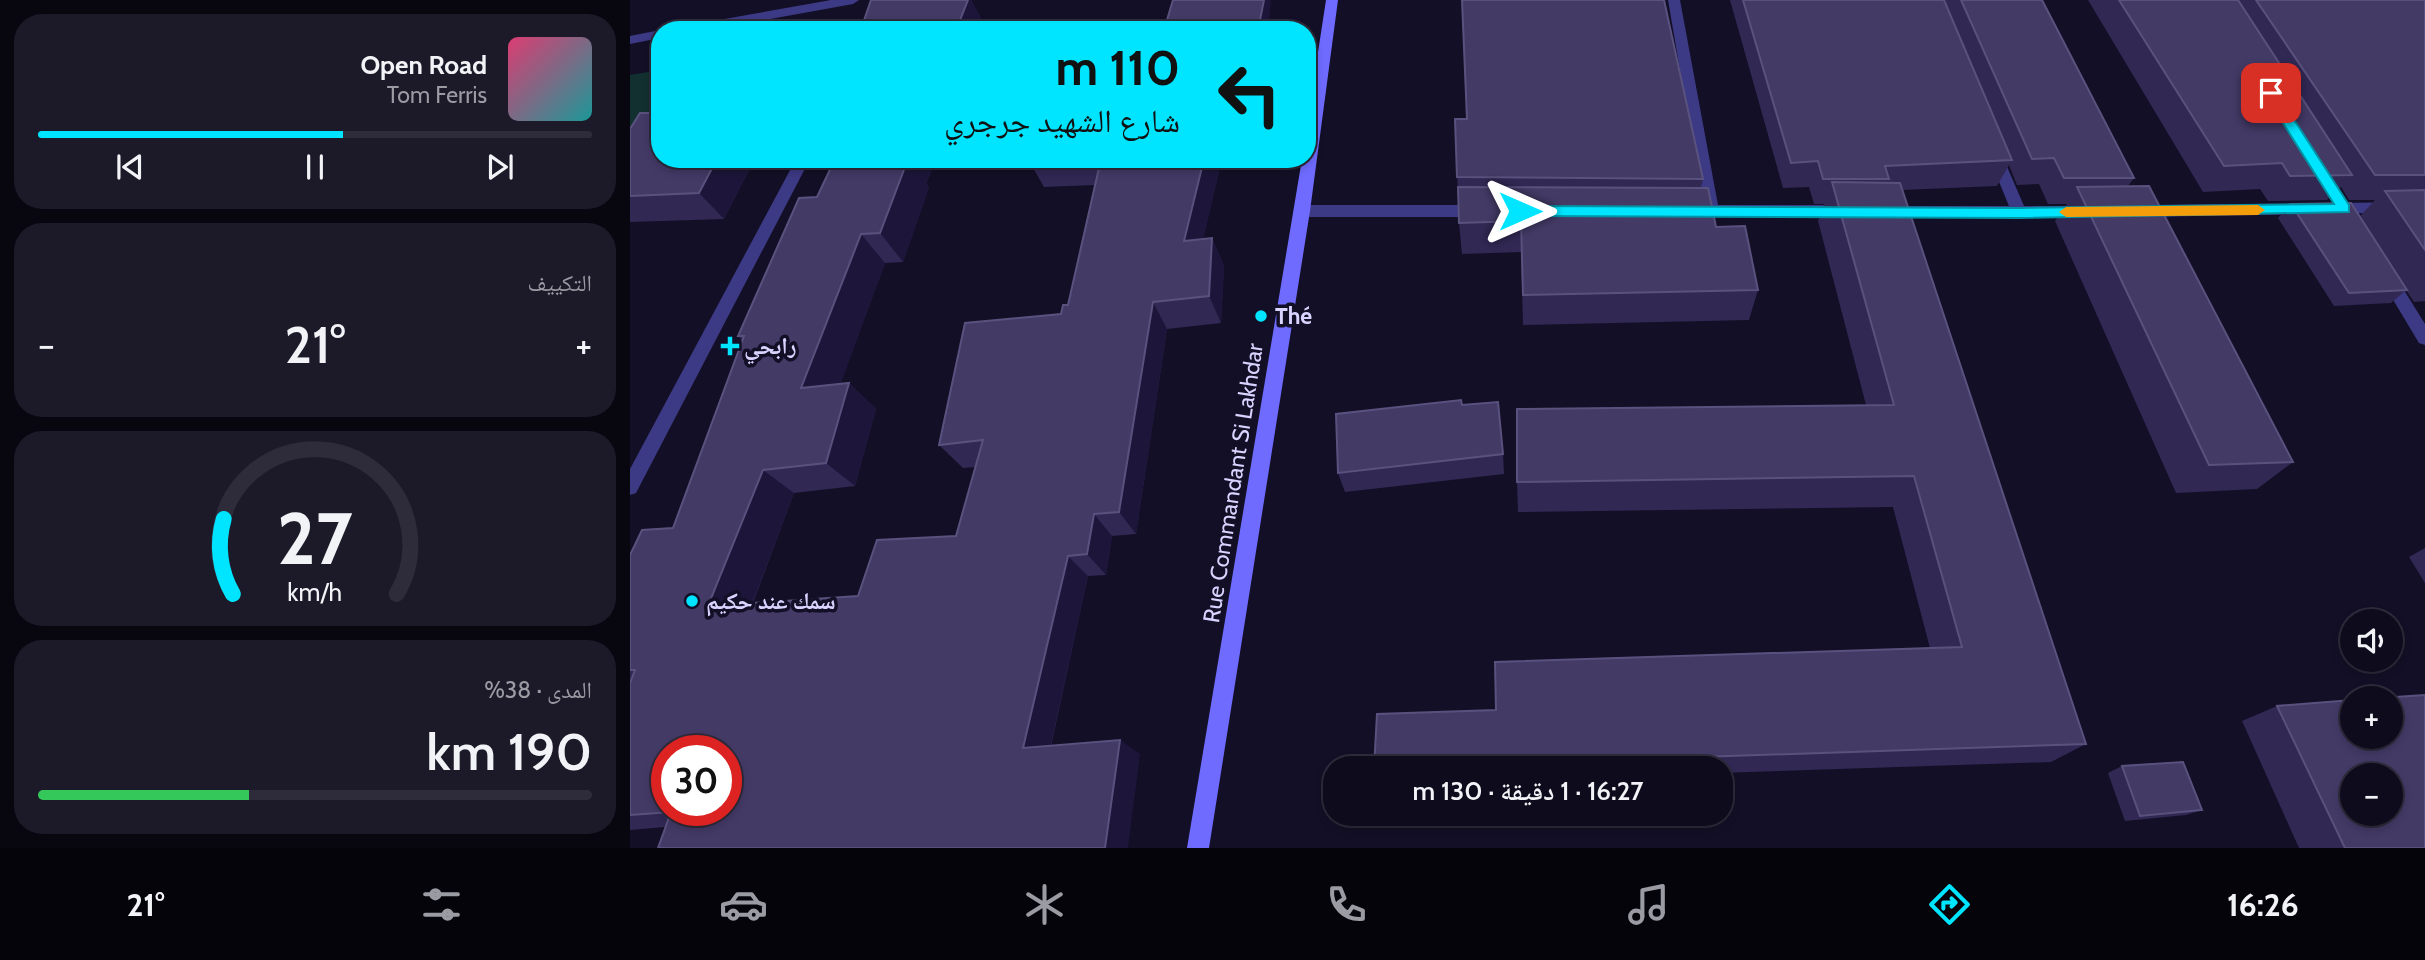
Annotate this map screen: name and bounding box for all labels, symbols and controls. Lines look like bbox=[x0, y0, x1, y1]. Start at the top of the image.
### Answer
text: 110 m bbox=[1056, 38, 1180, 97]
text: Open Road bbox=[361, 49, 487, 81]
icon: left bbox=[1204, 49, 1295, 140]
pin bbox=[2241, 63, 2301, 123]
icon: arrive bbox=[2252, 74, 2290, 112]
text: Tom Ferris bbox=[387, 81, 487, 109]
text: شارع الشهيد جرجري bbox=[944, 101, 1180, 140]
icon: previous bbox=[111, 148, 149, 186]
icon: pause bbox=[296, 148, 334, 186]
icon: next bbox=[481, 148, 519, 186]
position arrow bbox=[1483, 174, 1557, 248]
text: التكييف bbox=[527, 269, 592, 297]
place label: Thé bbox=[1275, 302, 1312, 330]
marker: Thé bbox=[1253, 308, 1269, 324]
text: 21° bbox=[285, 313, 345, 376]
text: − bbox=[38, 321, 55, 368]
text: + bbox=[575, 321, 592, 368]
place label: رابحي bbox=[744, 332, 797, 365]
marker: رابحي bbox=[722, 338, 738, 354]
street label: Rue Commandant Si Lakhdar bbox=[1197, 341, 1269, 625]
text: 27 bbox=[277, 495, 353, 583]
text: km/h bbox=[288, 577, 342, 607]
place label: سمك عند حكيم bbox=[706, 587, 836, 617]
marker: سمك عند حكيم bbox=[684, 593, 700, 609]
map controls bbox=[2340, 609, 2403, 826]
button: sound bbox=[2340, 609, 2403, 672]
text: المدى · 38% bbox=[484, 676, 592, 704]
button: + bbox=[2340, 686, 2403, 749]
text: 190 km bbox=[426, 720, 592, 783]
speed limit sign: 30 bbox=[651, 735, 742, 826]
button: − bbox=[2340, 763, 2403, 826]
text: 16:27 · 1 دقيقة · 130 m bbox=[1412, 775, 1644, 807]
icon: filters bbox=[417, 880, 466, 929]
icon: car bbox=[719, 880, 768, 929]
icon: climate bbox=[1020, 880, 1069, 929]
icon: phone bbox=[1322, 880, 1371, 929]
icon: music bbox=[1624, 880, 1673, 929]
icon: directions bbox=[1925, 880, 1974, 929]
text: 21° bbox=[126, 885, 164, 924]
text: 16:26 bbox=[2227, 885, 2299, 924]

